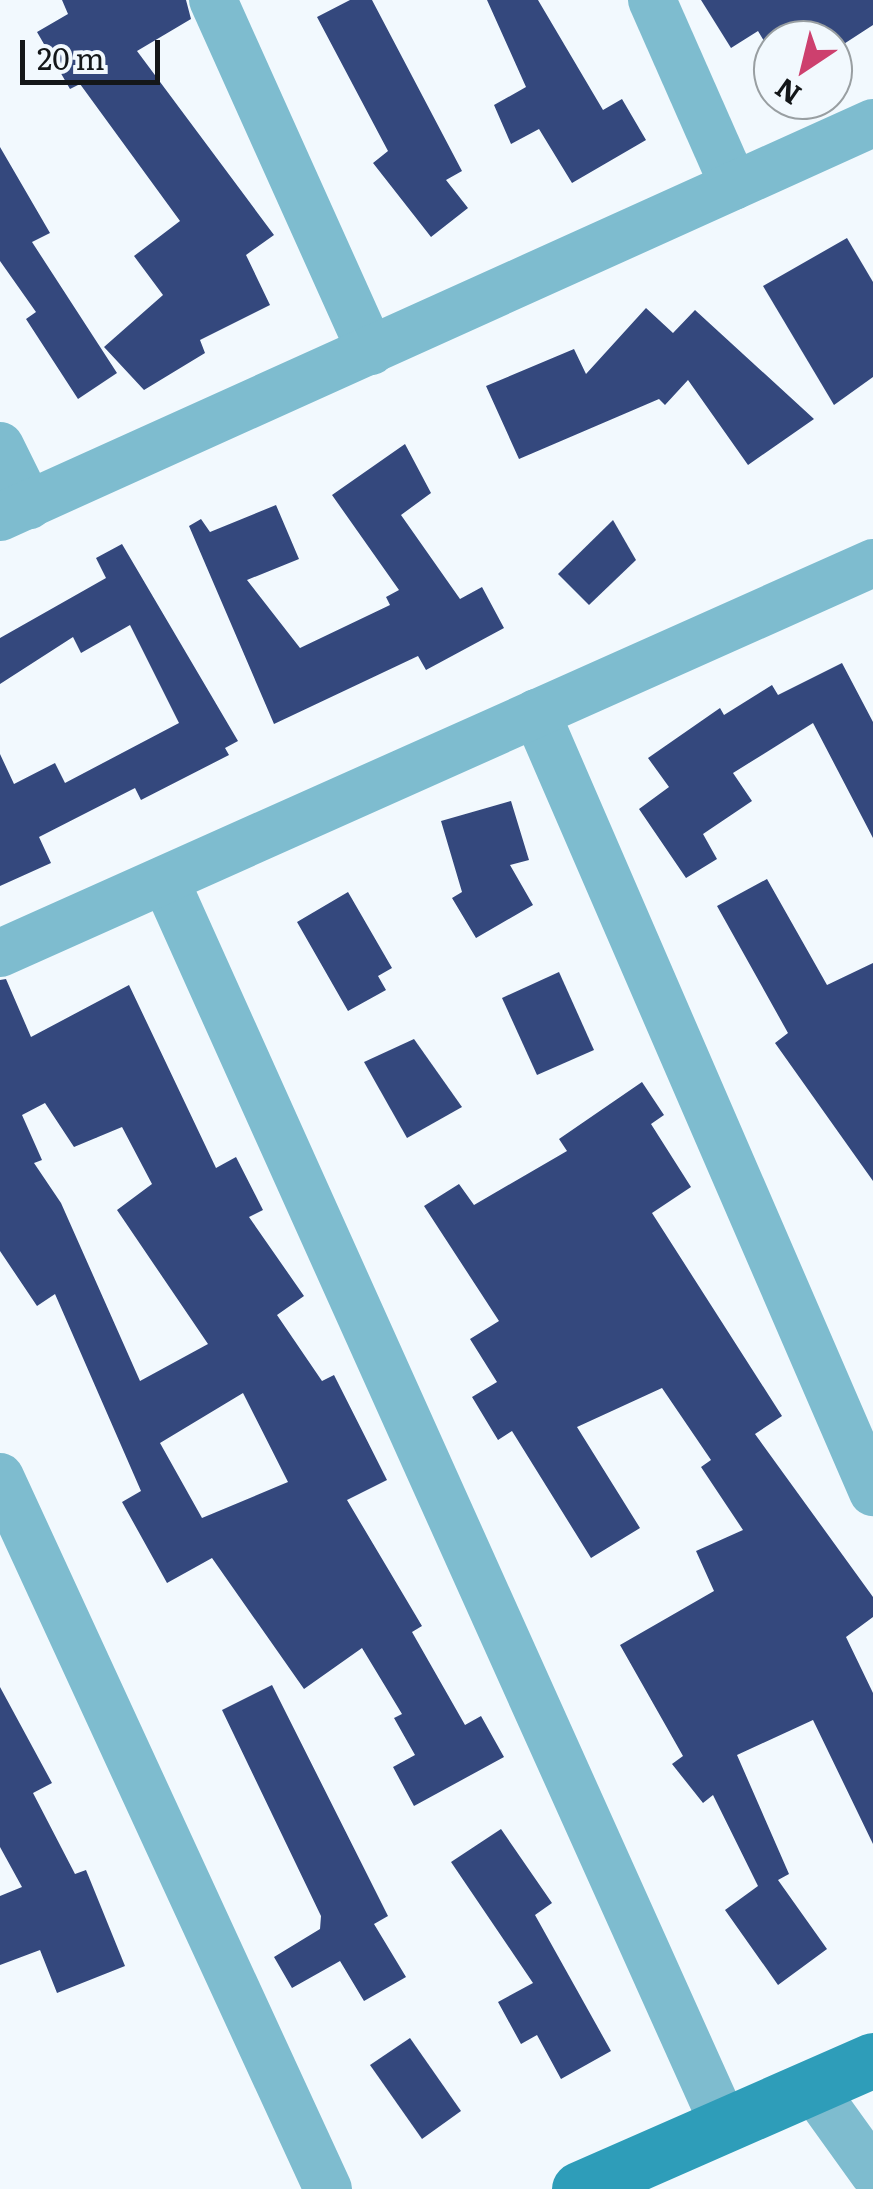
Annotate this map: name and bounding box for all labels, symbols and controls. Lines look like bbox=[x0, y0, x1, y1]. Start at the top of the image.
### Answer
scale bar bbox=[25, 20, 165, 82]
north arrow bbox=[753, 20, 853, 120]
text: 20 m bbox=[37, 35, 105, 79]
text: N bbox=[765, 69, 809, 117]

